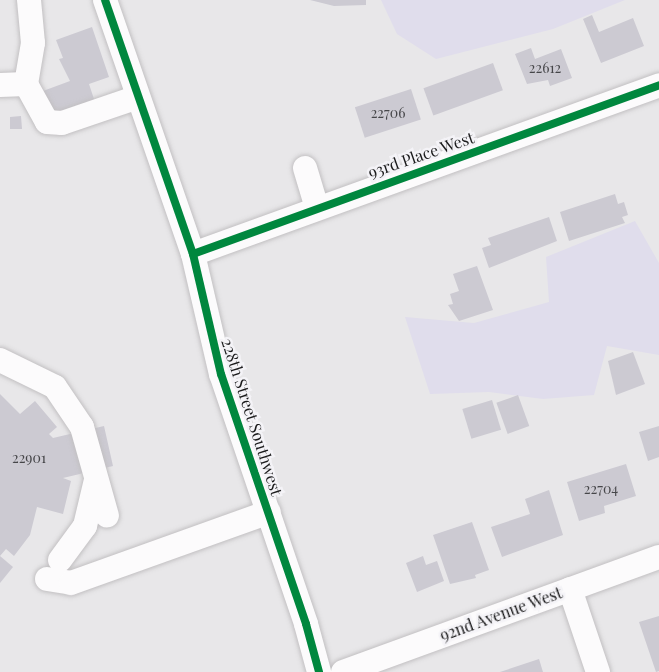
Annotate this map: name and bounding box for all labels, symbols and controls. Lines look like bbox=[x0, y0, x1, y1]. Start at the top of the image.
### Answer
house number: 22612 bbox=[529, 60, 561, 76]
house number: 22706 bbox=[371, 105, 405, 121]
street label: 93rd Place West bbox=[365, 128, 477, 182]
street label: 228th Street Southwest bbox=[217, 336, 287, 498]
house number: 22901 bbox=[12, 450, 46, 466]
house number: 22704 bbox=[584, 481, 618, 497]
street label: 92nd Avenue West bbox=[437, 583, 565, 645]

